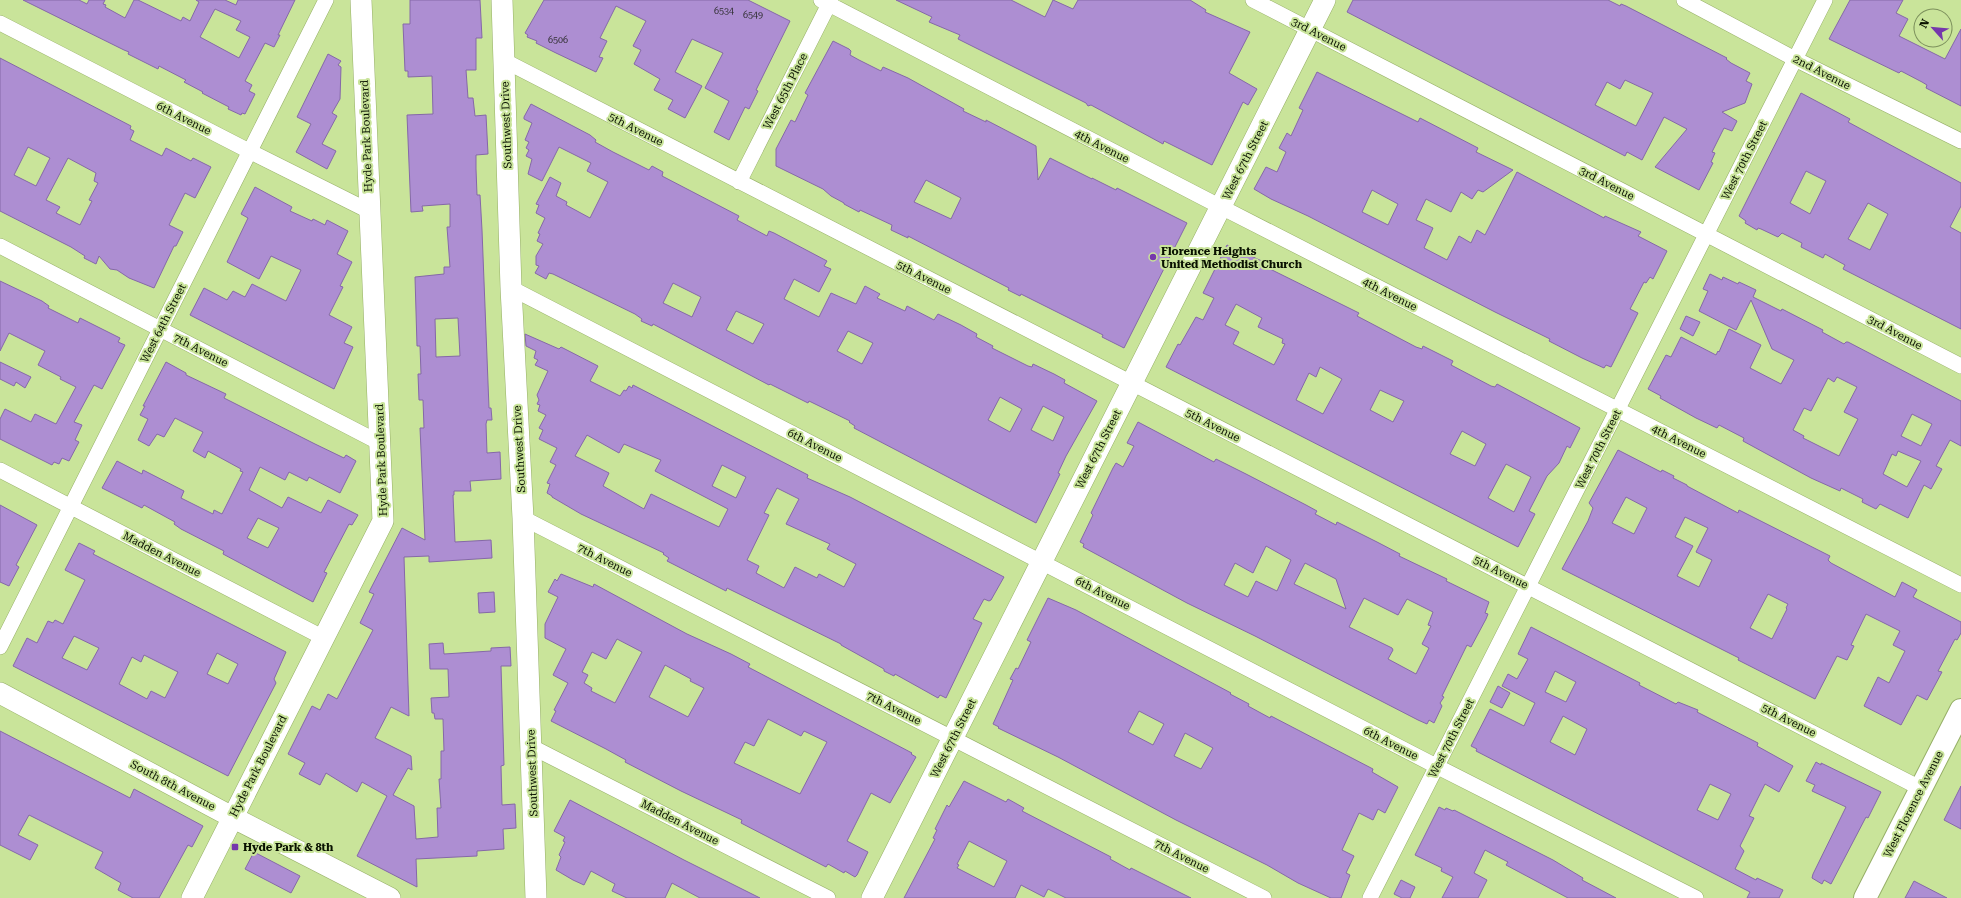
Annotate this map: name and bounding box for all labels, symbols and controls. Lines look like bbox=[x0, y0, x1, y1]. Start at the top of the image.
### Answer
house number: 6534 bbox=[714, 6, 734, 16]
north arrow bbox=[1913, 8, 1953, 48]
house number: 6549 bbox=[743, 10, 763, 20]
street label: 3rd Avenue bbox=[1289, 15, 1348, 54]
text: N bbox=[1917, 16, 1932, 30]
house number: 6506 bbox=[548, 35, 568, 45]
street label: West 65th Place bbox=[761, 51, 810, 131]
street label: 2nd Avenue bbox=[1791, 52, 1853, 92]
street label: Hyde Park Boulevard bbox=[358, 80, 375, 192]
street label: Southwest Drive bbox=[498, 81, 515, 169]
street label: 6th Avenue bbox=[154, 99, 213, 138]
street label: 5th Avenue bbox=[606, 110, 665, 149]
street label: West 67th Street bbox=[1220, 119, 1271, 202]
street label: West 70th Street bbox=[1719, 119, 1770, 202]
street label: 4th Avenue bbox=[1072, 127, 1131, 166]
street label: 3rd Avenue bbox=[1577, 164, 1636, 203]
place label: Florence Heights United Methodist Church bbox=[1161, 245, 1303, 271]
marker: Florence Heights United Methodist Church bbox=[1148, 252, 1158, 262]
street label: 5th Avenue bbox=[894, 258, 953, 297]
street label: 4th Avenue bbox=[1360, 275, 1419, 314]
street label: West 64th Street bbox=[138, 282, 189, 365]
street label: 3rd Avenue bbox=[1865, 313, 1924, 352]
street label: 7th Avenue bbox=[171, 331, 230, 370]
street label: Hyde Park Boulevard bbox=[373, 404, 390, 516]
street label: Southwest Drive bbox=[511, 405, 528, 493]
street label: 5th Avenue bbox=[1183, 406, 1242, 445]
street label: West 67th Street bbox=[1073, 408, 1124, 491]
street label: West 70th Street bbox=[1573, 408, 1624, 491]
street label: 4th Avenue bbox=[1649, 422, 1708, 461]
street label: 6th Avenue bbox=[785, 426, 844, 465]
street label: Madden Avenue bbox=[121, 529, 203, 580]
street label: 7th Avenue bbox=[575, 541, 634, 580]
street label: 5th Avenue bbox=[1471, 553, 1530, 592]
street label: 6th Avenue bbox=[1073, 574, 1132, 613]
street label: 7th Avenue bbox=[864, 689, 923, 728]
street label: West 67th Street bbox=[928, 697, 979, 780]
street label: West 70th Street bbox=[1426, 697, 1477, 780]
street label: 5th Avenue bbox=[1759, 701, 1818, 740]
street label: Hyde Park Boulevard bbox=[227, 713, 290, 819]
street label: 6th Avenue bbox=[1361, 724, 1420, 763]
street label: Southwest Drive bbox=[524, 729, 541, 817]
street label: West Florence Avenue bbox=[1881, 749, 1946, 860]
street label: South 8th Avenue bbox=[128, 758, 217, 813]
street label: Madden Avenue bbox=[639, 797, 721, 848]
street label: 7th Avenue bbox=[1152, 837, 1211, 876]
place label: Hyde Park & 8th bbox=[243, 841, 334, 854]
marker: Hyde Park & 8th bbox=[230, 842, 240, 852]

